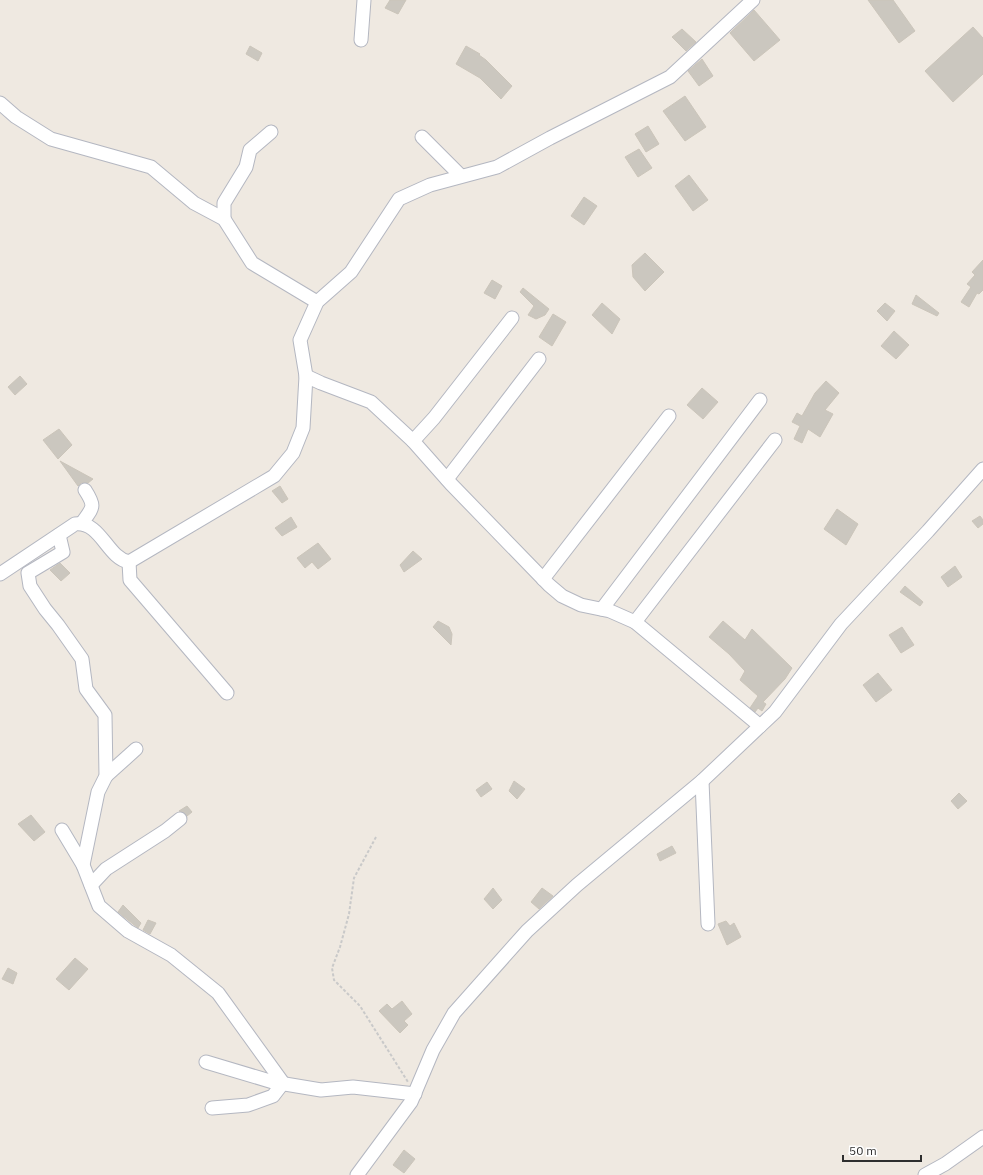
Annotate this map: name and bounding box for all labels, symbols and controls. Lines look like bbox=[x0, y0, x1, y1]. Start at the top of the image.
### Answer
scale bar bbox=[843, 1137, 921, 1163]
text: 50 m bbox=[849, 1143, 877, 1158]

